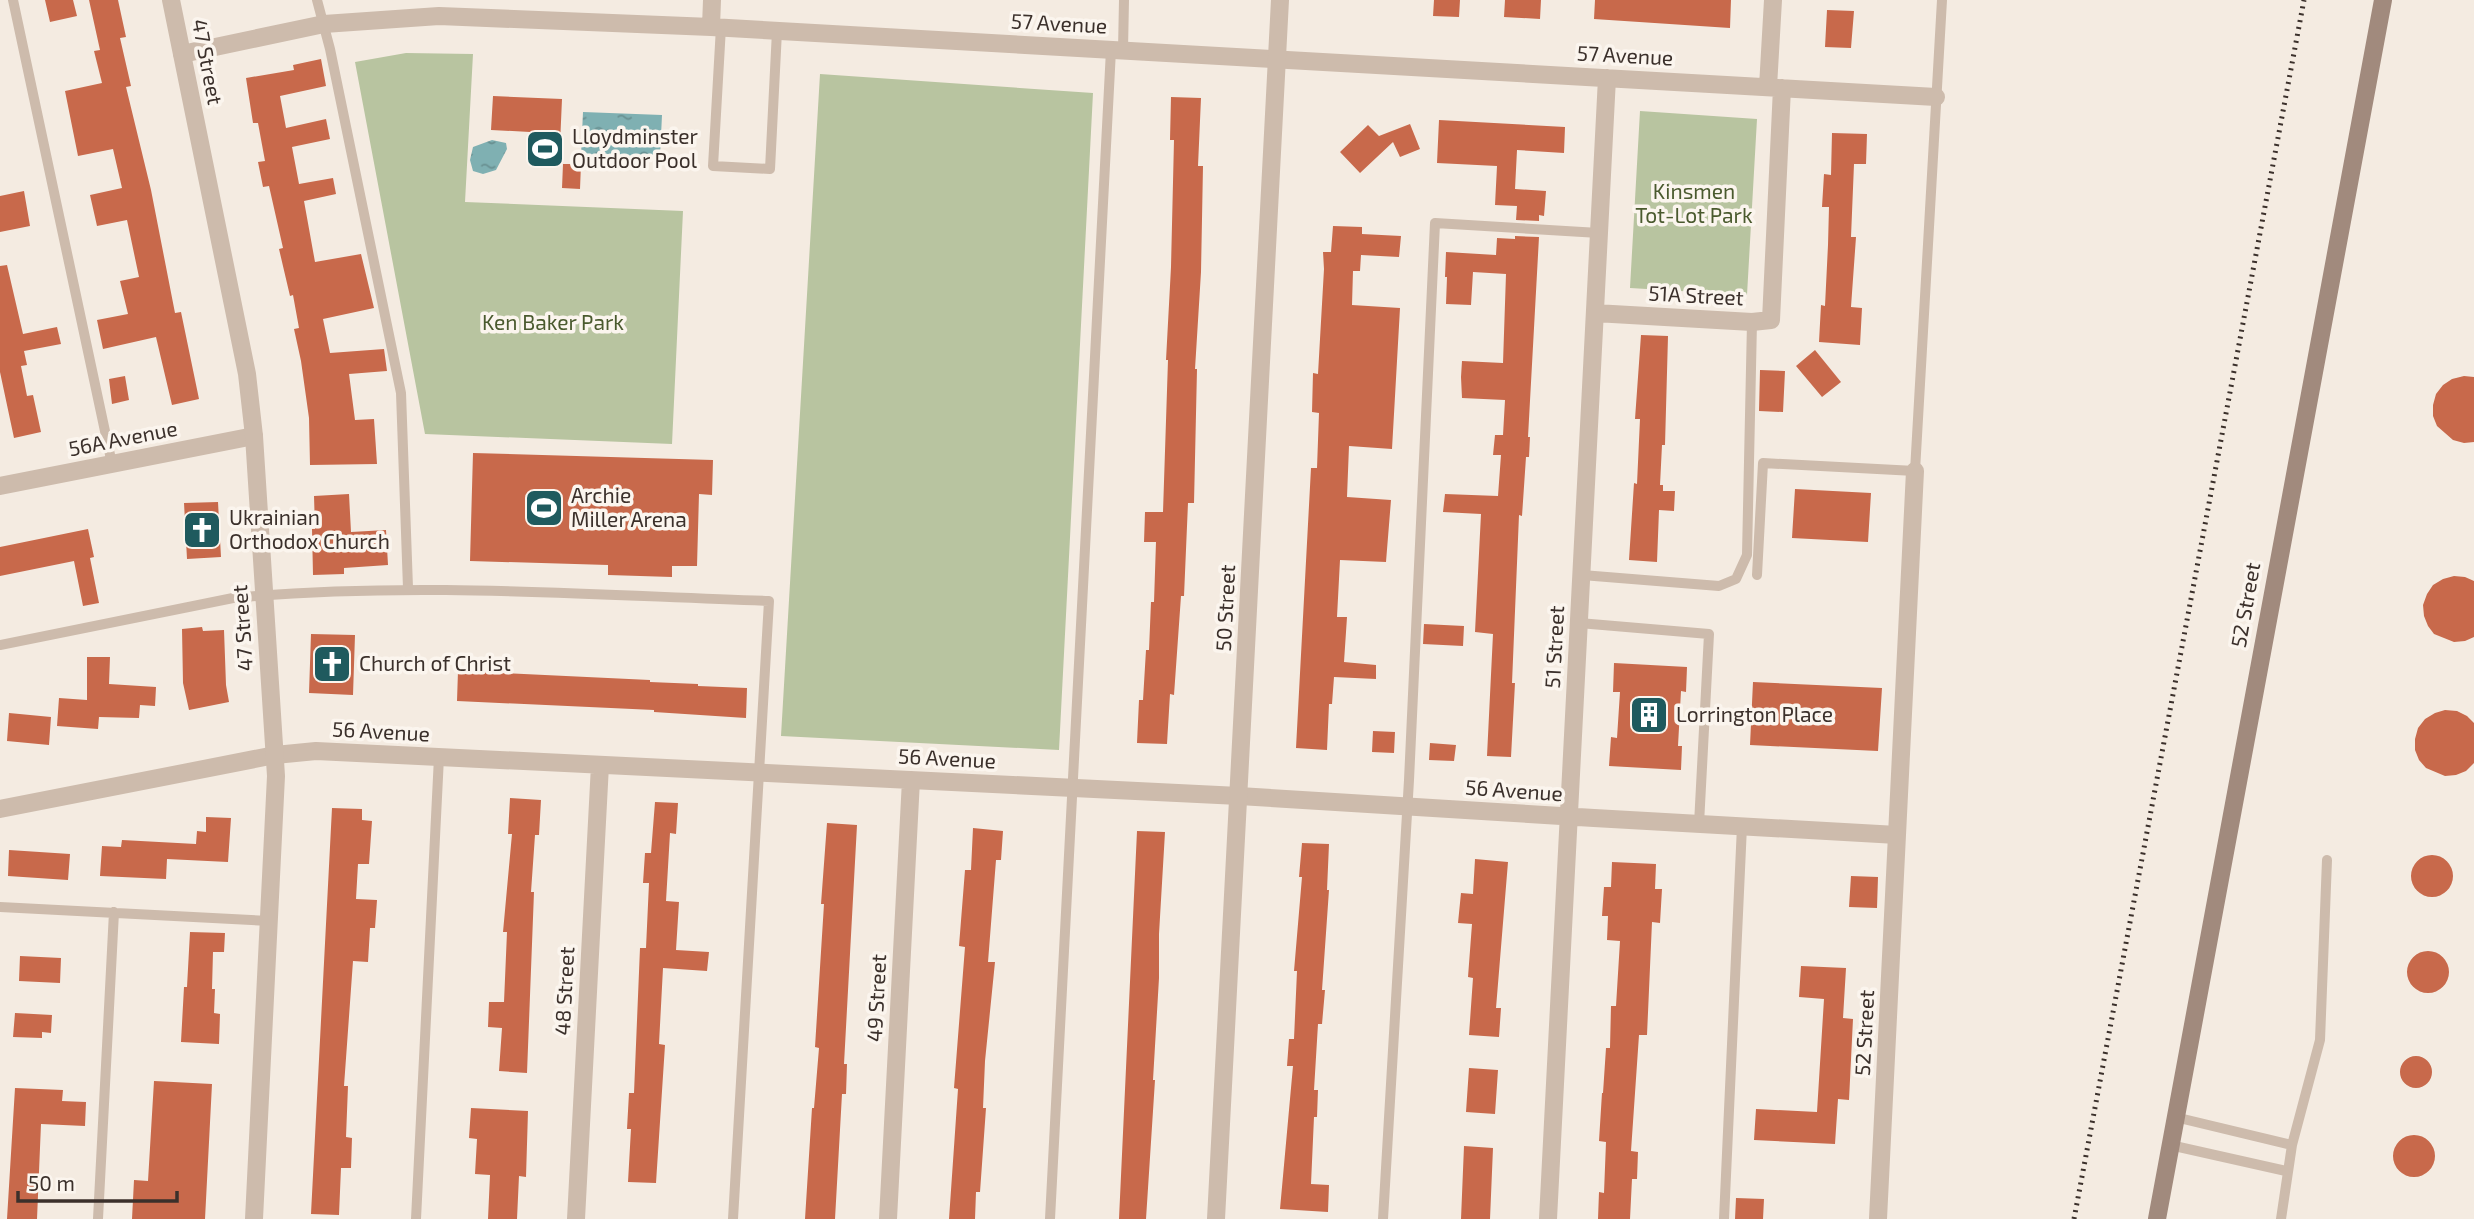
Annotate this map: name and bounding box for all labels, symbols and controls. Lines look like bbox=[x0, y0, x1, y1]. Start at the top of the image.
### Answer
street label: 57 Avenue bbox=[1010, 7, 1108, 38]
street label: 47 Street bbox=[188, 17, 229, 107]
street label: 57 Avenue bbox=[1576, 39, 1674, 70]
place label: Lloydminster Outdoor Pool bbox=[572, 123, 699, 172]
sports icon: Lloydminster Outdoor Pool bbox=[524, 128, 566, 170]
park label: Kinsmen Tot-Lot Park bbox=[1635, 178, 1753, 227]
street label: 51A Street bbox=[1648, 280, 1744, 309]
park label: Ken Baker Park bbox=[482, 309, 624, 334]
street label: 56A Avenue bbox=[66, 415, 179, 460]
place label: Archie Miller Arena bbox=[571, 482, 687, 531]
sports icon: Archie Miller Arena bbox=[523, 487, 565, 529]
place label: Ukrainian Orthodox Church bbox=[229, 504, 390, 553]
church icon: Ukrainian Orthodox Church bbox=[181, 509, 223, 551]
street label: 52 Street bbox=[2225, 560, 2264, 649]
street label: 50 Street bbox=[1210, 564, 1239, 652]
street label: 47 Street bbox=[226, 584, 257, 672]
street label: 51 Street bbox=[1539, 605, 1568, 689]
church icon: Church of Christ bbox=[311, 643, 353, 685]
place label: Church of Christ bbox=[359, 650, 511, 675]
building icon: Lorrington Place bbox=[1628, 694, 1670, 736]
place label: Lorrington Place bbox=[1676, 701, 1833, 726]
street label: 56 Avenue bbox=[332, 715, 431, 746]
street label: 56 Avenue bbox=[898, 742, 997, 773]
street label: 56 Avenue bbox=[1464, 774, 1564, 805]
street label: 48 Street bbox=[549, 946, 578, 1036]
street label: 49 Street bbox=[861, 953, 890, 1042]
street label: 52 Street bbox=[1849, 989, 1878, 1077]
scale bar bbox=[18, 1160, 177, 1204]
text: 50 m bbox=[28, 1170, 75, 1195]

